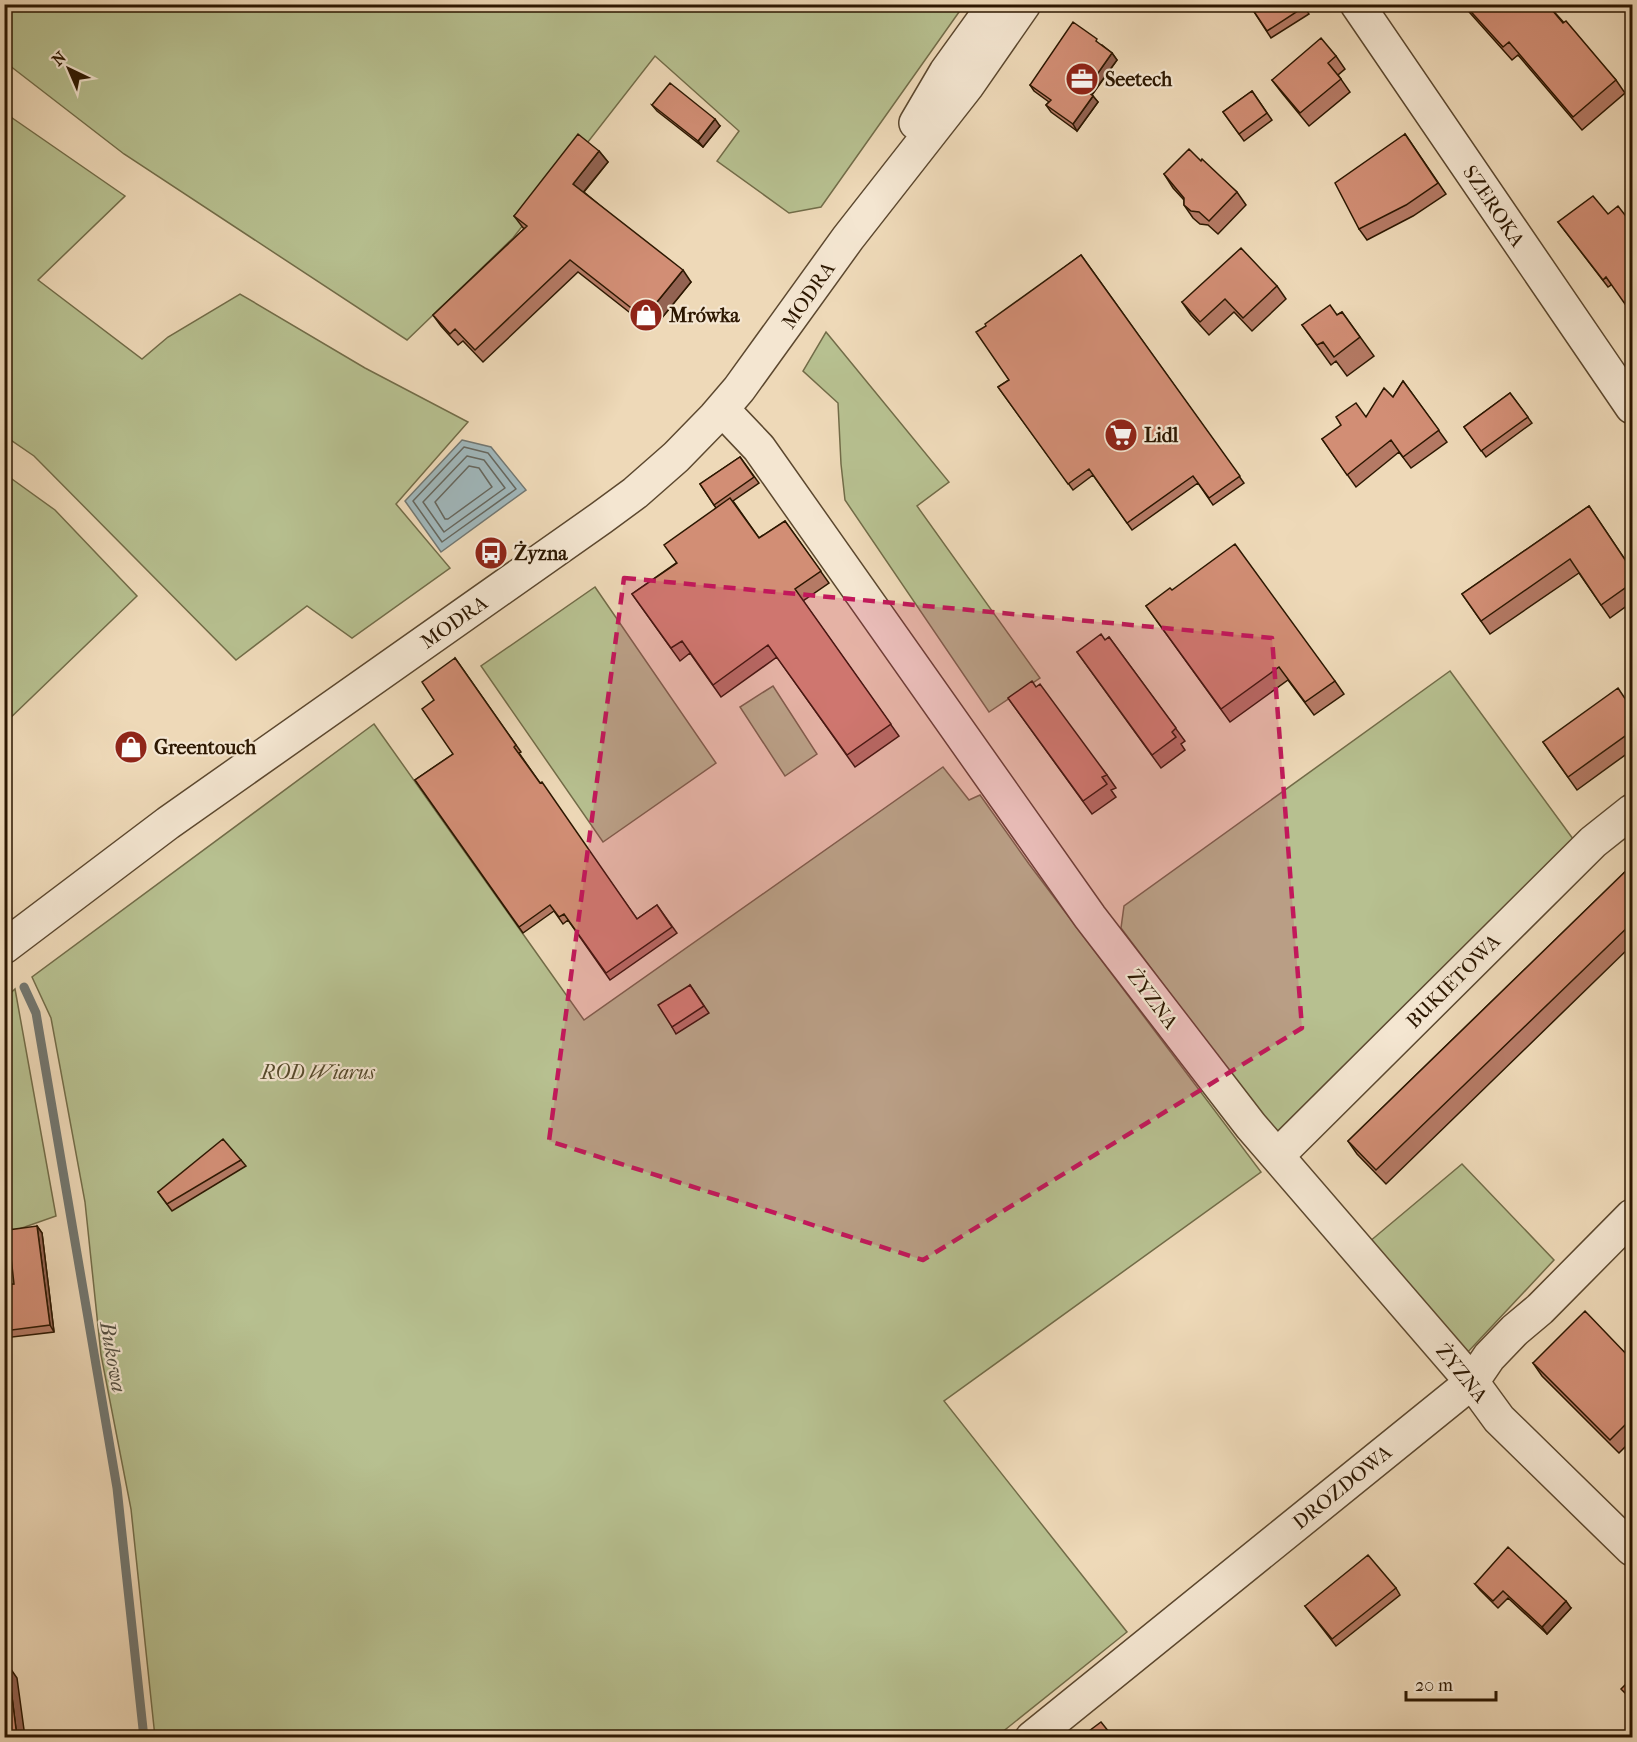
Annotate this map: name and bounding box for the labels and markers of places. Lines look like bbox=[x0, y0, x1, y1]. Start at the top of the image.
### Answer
office icon: Seetech bbox=[1064, 61, 1100, 97]
place label: Seetech bbox=[1105, 68, 1173, 91]
shop icon: Mrówka bbox=[628, 297, 664, 333]
place label: Mrówka bbox=[668, 304, 740, 327]
supermarket icon: Lidl bbox=[1103, 417, 1139, 453]
place label: Lidl bbox=[1144, 424, 1179, 447]
bus stop icon: Żyzna bbox=[473, 535, 509, 571]
place label: Żyzna bbox=[514, 540, 568, 565]
shop icon: Greentouch bbox=[113, 729, 149, 765]
place label: Greentouch bbox=[154, 736, 257, 759]

